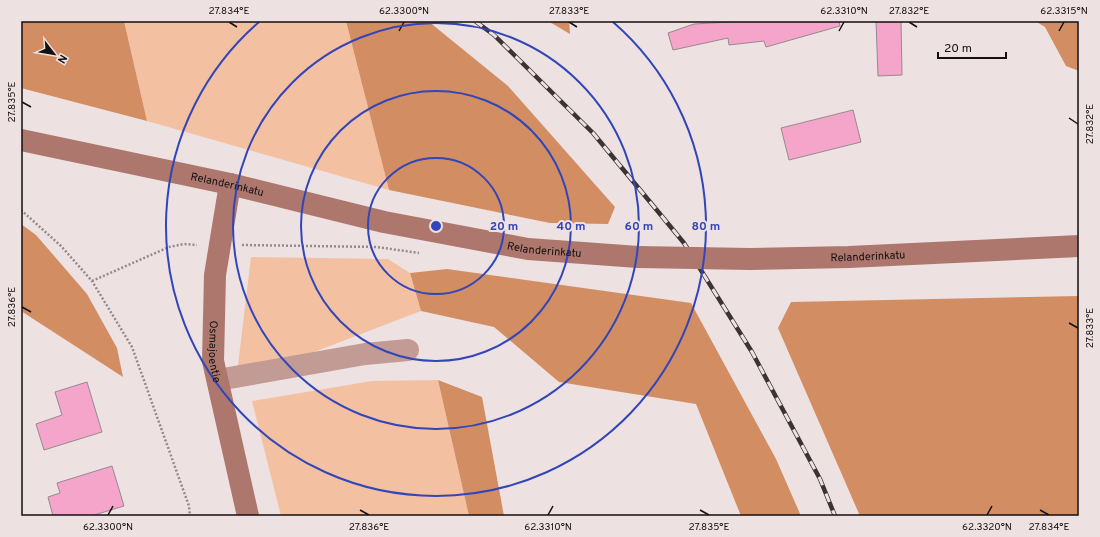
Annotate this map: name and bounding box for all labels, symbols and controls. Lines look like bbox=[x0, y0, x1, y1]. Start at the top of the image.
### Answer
text: 27.834°E bbox=[209, 5, 249, 18]
text: 62.3300°N bbox=[379, 5, 429, 18]
text: 27.833°E bbox=[549, 5, 589, 18]
text: 62.3310°N bbox=[820, 5, 868, 18]
text: 27.832°E bbox=[889, 5, 929, 18]
text: 62.3315°N bbox=[1040, 5, 1088, 18]
north arrow bbox=[34, 34, 74, 74]
scale bar bbox=[938, 34, 1006, 60]
text: 20 m bbox=[944, 41, 972, 57]
text: N bbox=[54, 52, 70, 66]
text: 27.835°E bbox=[6, 82, 19, 122]
text: 27.832°E bbox=[1084, 104, 1097, 144]
street label: Relanderinkatu bbox=[189, 170, 265, 200]
centre of rings bbox=[429, 219, 443, 233]
text: 20 m bbox=[490, 219, 518, 235]
text: 40 m bbox=[556, 219, 586, 235]
text: 60 m bbox=[625, 219, 653, 235]
text: 80 m bbox=[692, 219, 720, 235]
street label: Relanderinkatu bbox=[506, 239, 582, 261]
street label: Relanderinkatu bbox=[830, 248, 906, 265]
text: 27.836°E bbox=[6, 287, 19, 327]
text: 27.833°E bbox=[1084, 308, 1097, 348]
street label: Osmajoentie bbox=[205, 320, 224, 384]
text: 62.3300°N bbox=[83, 521, 133, 534]
text: 27.836°E bbox=[349, 521, 389, 534]
text: 62.3310°N bbox=[524, 521, 572, 534]
text: 27.835°E bbox=[689, 521, 729, 534]
text: 62.3320°N bbox=[962, 521, 1012, 534]
text: 27.834°E bbox=[1029, 521, 1069, 534]

